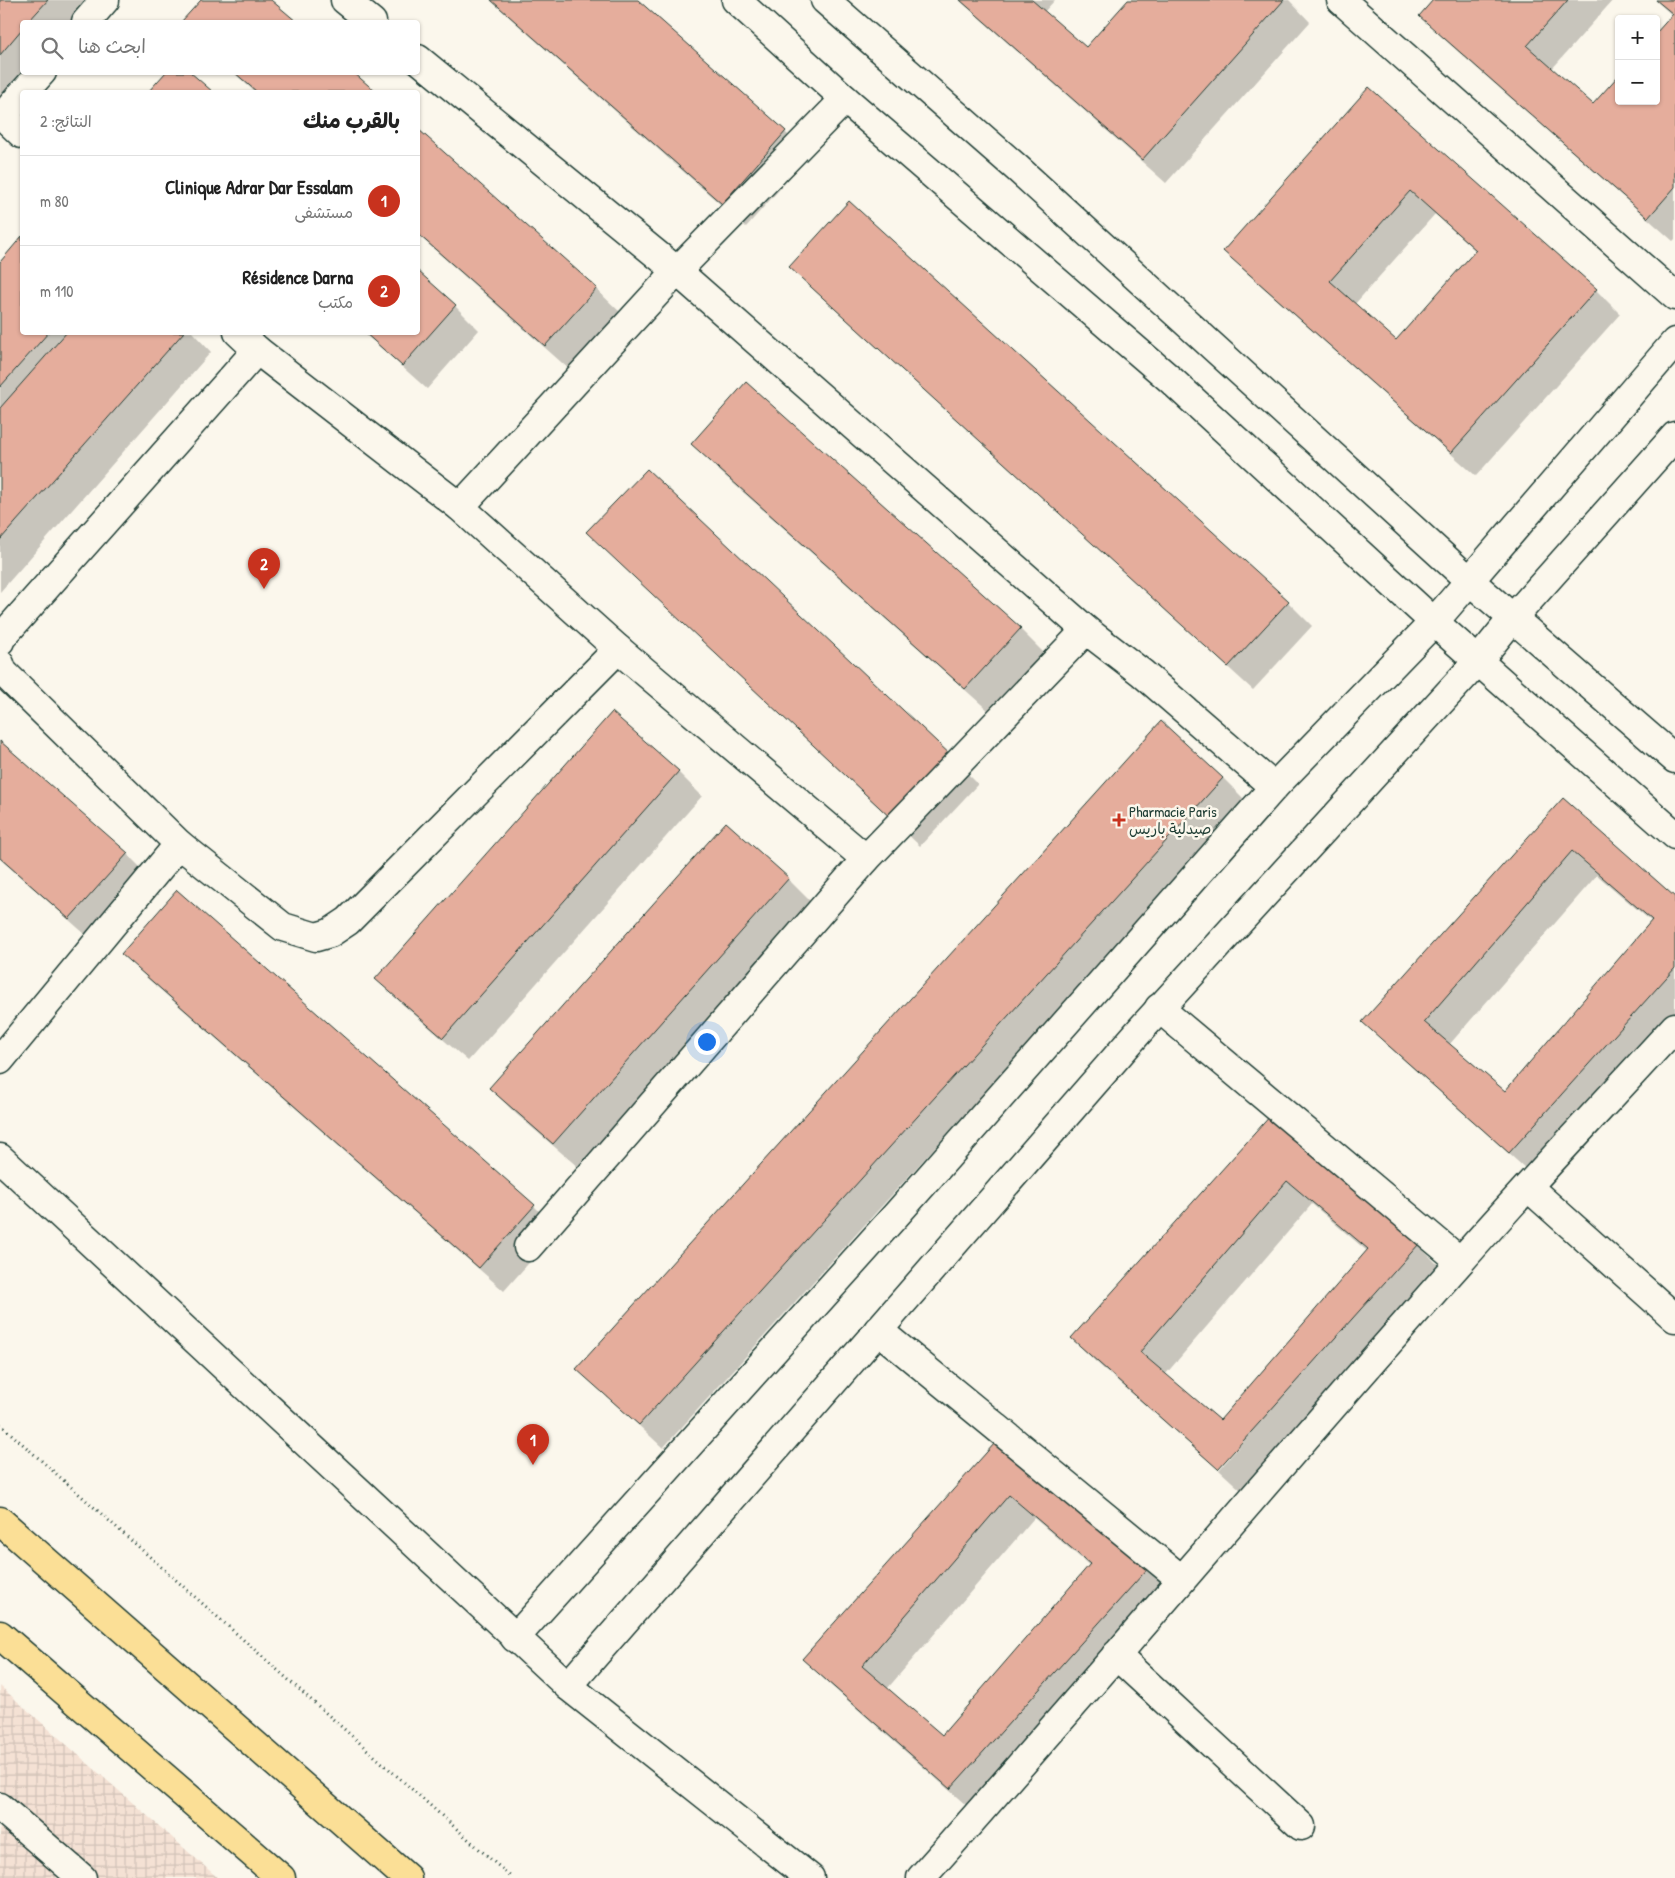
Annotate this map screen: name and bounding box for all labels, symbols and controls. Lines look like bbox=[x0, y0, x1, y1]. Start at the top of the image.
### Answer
map controls bbox=[1615, 15, 1660, 105]
button: + bbox=[1615, 15, 1660, 60]
search box bbox=[20, 20, 420, 75]
text: ابحث هنا bbox=[78, 33, 146, 59]
icon: search bbox=[38, 34, 66, 62]
button: − bbox=[1615, 60, 1660, 105]
text: بالقرب منك bbox=[303, 106, 400, 135]
text: النتائج: 2 bbox=[40, 110, 92, 132]
text: Clinique Adrar Dar Essalam bbox=[165, 174, 353, 200]
text: 80 m bbox=[40, 190, 69, 212]
text: 1 bbox=[381, 190, 387, 212]
text: مستشفى bbox=[294, 201, 353, 223]
text: Résidence Darna bbox=[243, 264, 353, 290]
text: 110 m bbox=[40, 280, 73, 302]
text: 2 bbox=[380, 280, 388, 302]
text: مكتب bbox=[318, 291, 353, 313]
pin: 2 bbox=[248, 548, 280, 589]
place label: Pharmacie Paris صيدلية باريس bbox=[1129, 801, 1217, 839]
marker: Pharmacie Paris صيدلية باريس bbox=[1113, 814, 1125, 826]
your location bbox=[694, 1029, 720, 1055]
pin: 1 bbox=[517, 1424, 549, 1465]

